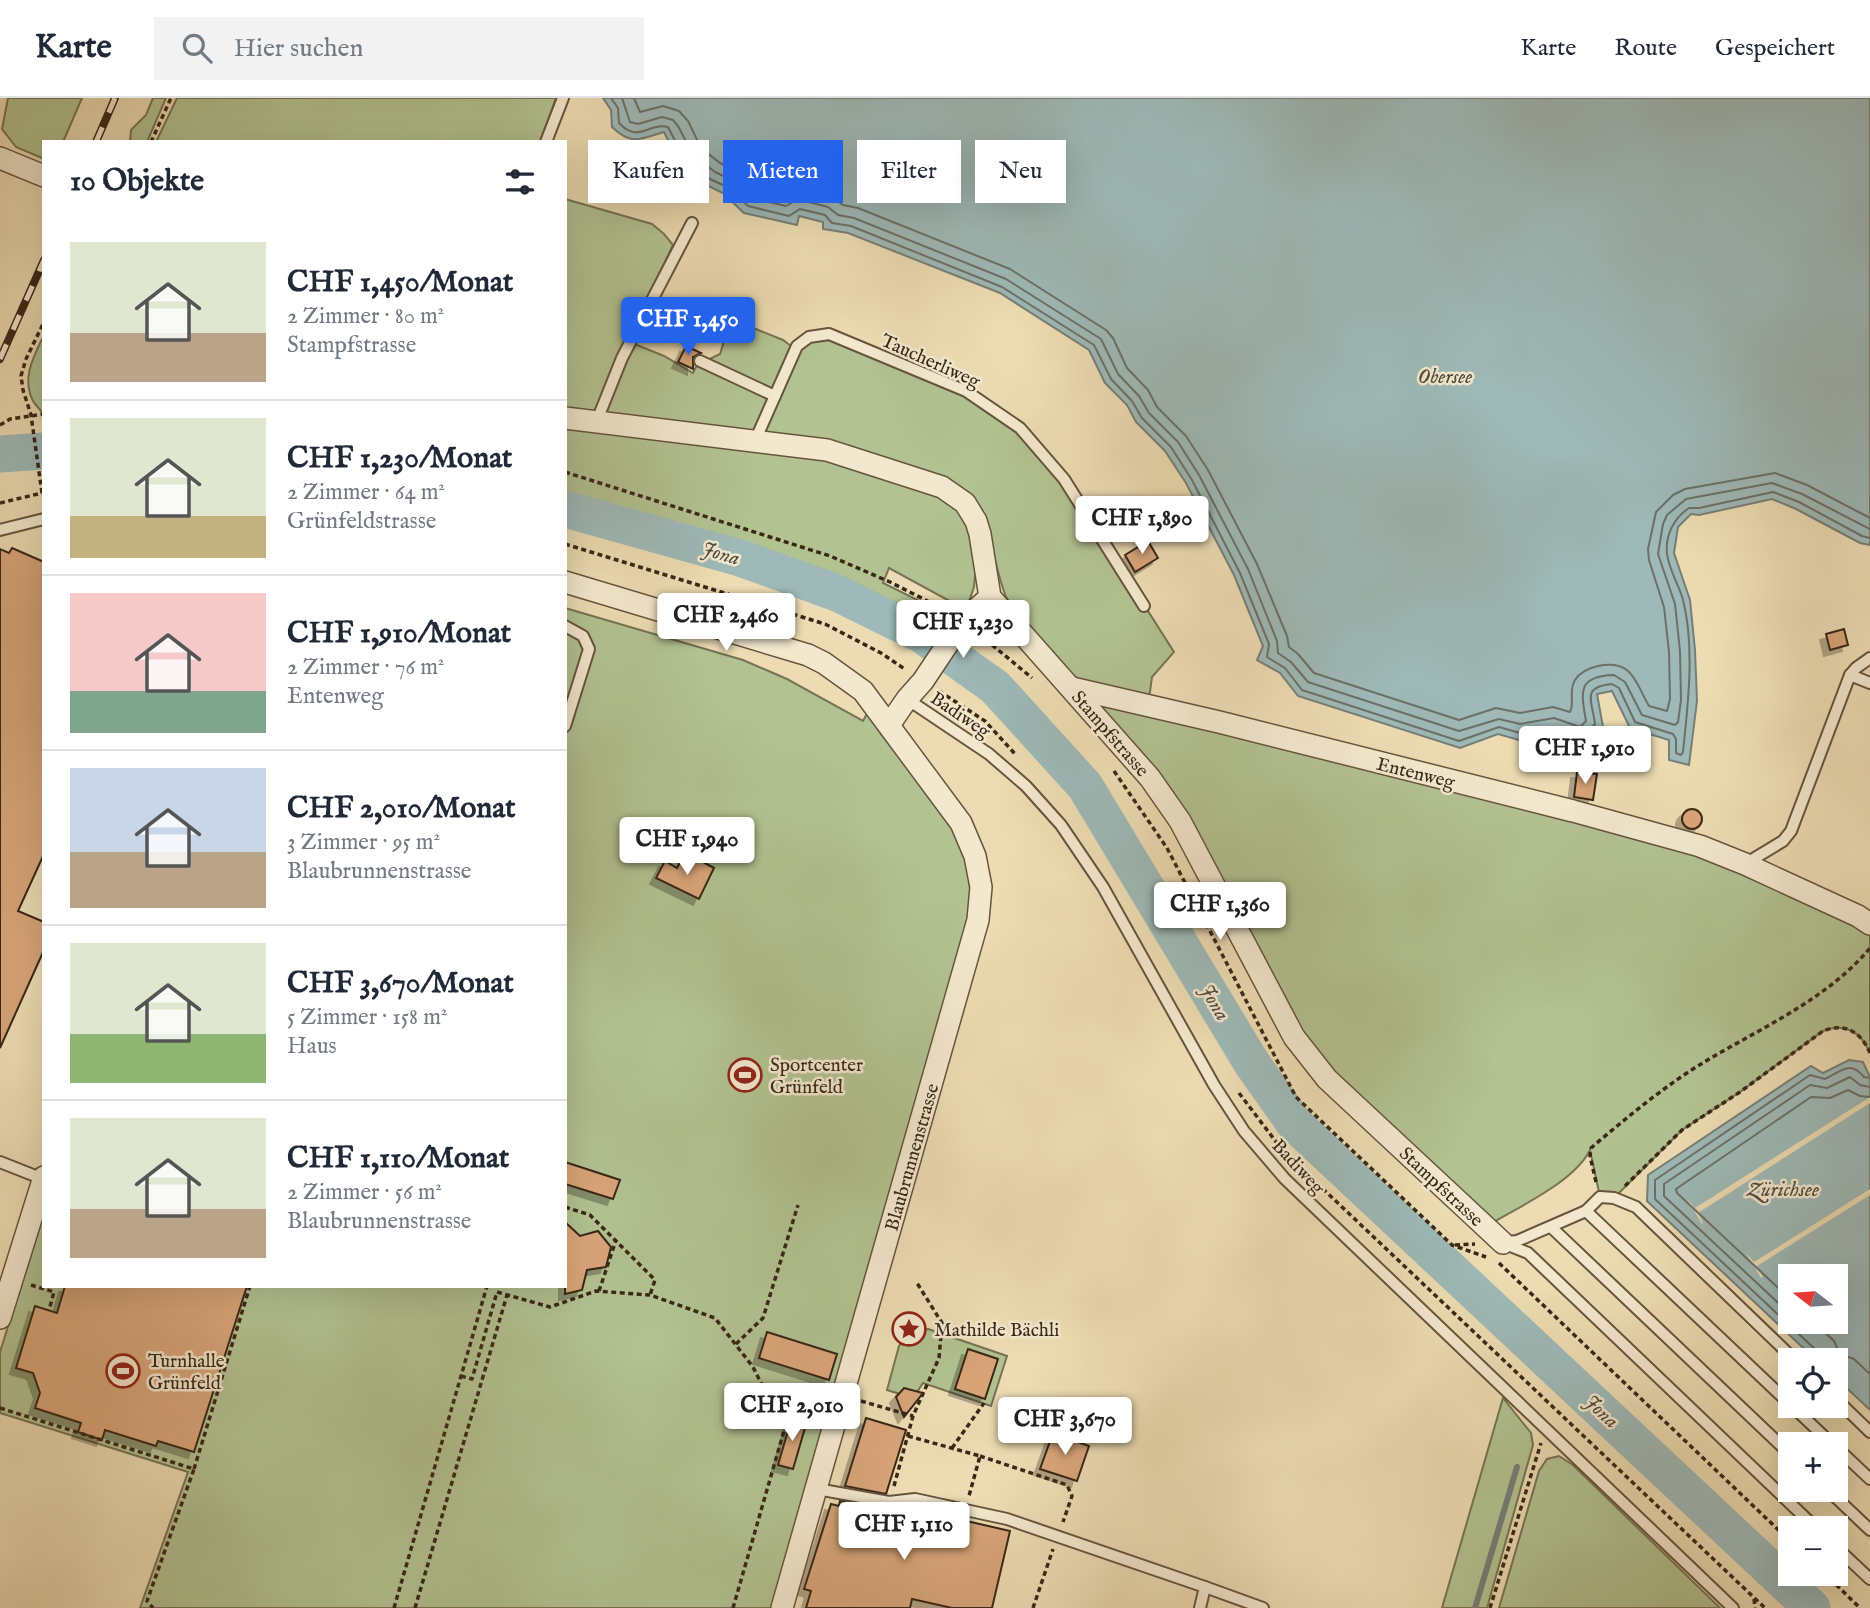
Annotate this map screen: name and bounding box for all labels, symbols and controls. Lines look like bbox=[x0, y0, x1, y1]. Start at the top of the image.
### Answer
search box bbox=[154, 17, 644, 80]
text: Karte bbox=[35, 27, 112, 69]
icon: search bbox=[178, 29, 216, 67]
text: Hier suchen bbox=[234, 32, 363, 65]
text: Karte bbox=[1521, 33, 1576, 64]
text: Route bbox=[1614, 33, 1677, 64]
text: Gespeichert bbox=[1715, 33, 1835, 64]
chip: Kaufen bbox=[588, 140, 709, 203]
chip: Mieten bbox=[723, 140, 843, 203]
chip: Filter bbox=[857, 140, 961, 203]
chip: Neu bbox=[975, 140, 1066, 203]
text: 10 Objekte bbox=[70, 163, 204, 201]
icon: filters bbox=[501, 163, 539, 201]
text: CHF 1,450/Monat bbox=[287, 264, 513, 302]
icon: home bbox=[126, 270, 210, 354]
pin: CHF 1,450 bbox=[608, 298, 768, 357]
text: 2 Zimmer · 80 m² bbox=[287, 302, 444, 331]
text: CHF 1,450 bbox=[637, 305, 739, 334]
street label: Taucherliweg bbox=[877, 329, 984, 395]
text: Stampfstrasse bbox=[287, 331, 416, 360]
water label: Obersee bbox=[1418, 364, 1472, 391]
text: CHF 1,230/Monat bbox=[287, 440, 512, 478]
icon: home bbox=[126, 446, 210, 530]
text: 2 Zimmer · 64 m² bbox=[287, 478, 445, 507]
pin: CHF 1,890 bbox=[1062, 496, 1222, 556]
text: CHF 1,890 bbox=[1092, 504, 1192, 533]
text: Grünfeldstrasse bbox=[287, 507, 436, 536]
water label: Jona bbox=[699, 536, 743, 573]
pin: CHF 2,460 bbox=[646, 594, 806, 653]
text: CHF 2,460 bbox=[673, 601, 779, 630]
pin: CHF 1,230 bbox=[883, 601, 1043, 660]
text: CHF 1,230 bbox=[912, 608, 1014, 637]
text: CHF 1,910/Monat bbox=[287, 615, 511, 653]
icon: home bbox=[126, 621, 210, 705]
text: 2 Zimmer · 76 m² bbox=[287, 653, 444, 682]
text: Entenweg bbox=[287, 682, 384, 711]
street label: Stampfstrasse bbox=[1065, 686, 1154, 783]
street label: Badiweg bbox=[925, 687, 995, 745]
pin: CHF 1,910 bbox=[1505, 726, 1665, 786]
text: CHF 1,910 bbox=[1535, 734, 1635, 763]
street label: Entenweg bbox=[1374, 753, 1458, 795]
text: CHF 2,010/Monat bbox=[287, 790, 516, 828]
icon: home bbox=[126, 796, 210, 880]
pin: CHF 1,940 bbox=[607, 818, 767, 877]
text: CHF 1,940 bbox=[636, 825, 738, 854]
text: 3 Zimmer · 95 m² bbox=[287, 828, 440, 857]
text: Blaubrunnenstrasse bbox=[287, 857, 471, 886]
pin: CHF 1,360 bbox=[1140, 882, 1300, 942]
text: CHF 1,360 bbox=[1170, 890, 1270, 919]
text: CHF 3,670/Monat bbox=[287, 965, 514, 1003]
icon: home bbox=[126, 971, 210, 1055]
water label: Jona bbox=[1192, 979, 1235, 1026]
text: 5 Zimmer · 158 m² bbox=[287, 1003, 447, 1032]
text: Haus bbox=[287, 1032, 337, 1061]
place label: Sportcenter Grünfeld bbox=[770, 1054, 863, 1100]
sports icon: Sportcenter Grünfeld bbox=[726, 1056, 764, 1094]
street label: Blaubrunnenstrasse bbox=[880, 1081, 946, 1234]
street label: Badiweg bbox=[1266, 1135, 1330, 1201]
text: CHF 1,110/Monat bbox=[287, 1140, 509, 1178]
street label: Stampfstrasse bbox=[1393, 1142, 1488, 1233]
icon: home bbox=[126, 1146, 210, 1230]
water label: Zürichsee bbox=[1745, 1177, 1819, 1204]
text: 2 Zimmer · 56 m² bbox=[287, 1178, 442, 1207]
text: Blaubrunnenstrasse bbox=[287, 1207, 471, 1236]
north arrow bbox=[1778, 1264, 1848, 1334]
map controls bbox=[1778, 1264, 1848, 1586]
place icon: Mathilde Bächli bbox=[890, 1310, 928, 1348]
place label: Mathilde Bächli bbox=[934, 1319, 1059, 1343]
button: locate bbox=[1778, 1348, 1848, 1418]
place label: Turnhalle Grünfeld bbox=[148, 1350, 225, 1396]
sports icon: Turnhalle Grünfeld bbox=[104, 1352, 142, 1390]
pin: CHF 2,010 bbox=[712, 1384, 872, 1443]
water label: Jona bbox=[1578, 1389, 1624, 1435]
text: CHF 2,010 bbox=[740, 1391, 844, 1420]
pin: CHF 3,670 bbox=[985, 1398, 1145, 1457]
text: CHF 3,670 bbox=[1014, 1405, 1116, 1434]
button: + bbox=[1778, 1432, 1848, 1502]
pin: CHF 1,110 bbox=[824, 1502, 984, 1562]
text: CHF 1,110 bbox=[855, 1510, 953, 1539]
button: − bbox=[1778, 1516, 1848, 1586]

